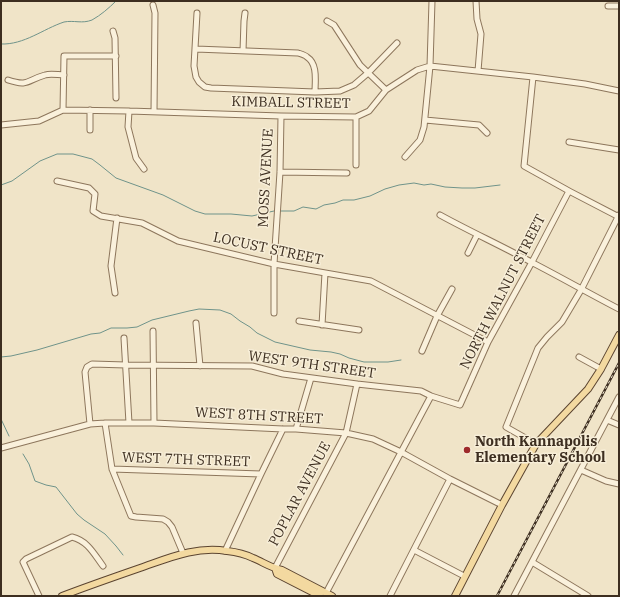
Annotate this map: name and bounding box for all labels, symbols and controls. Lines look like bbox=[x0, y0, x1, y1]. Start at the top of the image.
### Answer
street label: KIMBALL STREET bbox=[231, 94, 351, 112]
street label: MOSS AVENUE bbox=[255, 128, 277, 228]
street label: NORTH WALNUT STREET bbox=[457, 212, 549, 372]
street label: LOCUST STREET bbox=[212, 229, 324, 269]
street label: WEST 9TH STREET bbox=[247, 348, 377, 382]
street label: WEST 8TH STREET bbox=[194, 404, 324, 428]
place label: North Kannapolis Elementary School bbox=[475, 434, 606, 466]
street label: POPLAR AVENUE bbox=[265, 439, 335, 549]
marker: North Kannapolis Elementary School bbox=[462, 445, 472, 455]
street label: WEST 7TH STREET bbox=[122, 449, 250, 471]

